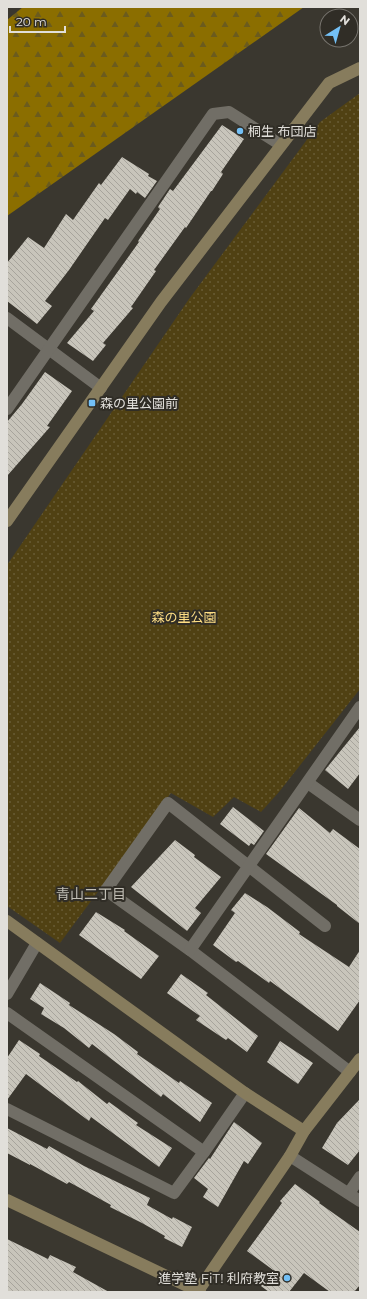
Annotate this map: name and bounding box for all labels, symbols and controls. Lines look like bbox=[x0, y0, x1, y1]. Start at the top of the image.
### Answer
scale bar bbox=[10, 8, 65, 34]
north arrow bbox=[319, 8, 359, 48]
text: N bbox=[337, 12, 353, 28]
text: 20 m bbox=[16, 14, 47, 29]
place label: 桐生 布団店 bbox=[248, 123, 316, 139]
marker: 桐生 布団店 bbox=[235, 126, 245, 136]
place label: 森の里公園前 bbox=[100, 395, 178, 411]
marker: 森の里公園前 bbox=[87, 398, 97, 408]
park label: 森の里公園 bbox=[151, 609, 217, 625]
district label: 青山二丁目 bbox=[56, 885, 126, 903]
place label: 進学塾 FiT! 利府教室 bbox=[158, 1270, 279, 1286]
marker: 進学塾 FiT! 利府教室 bbox=[282, 1273, 292, 1283]

